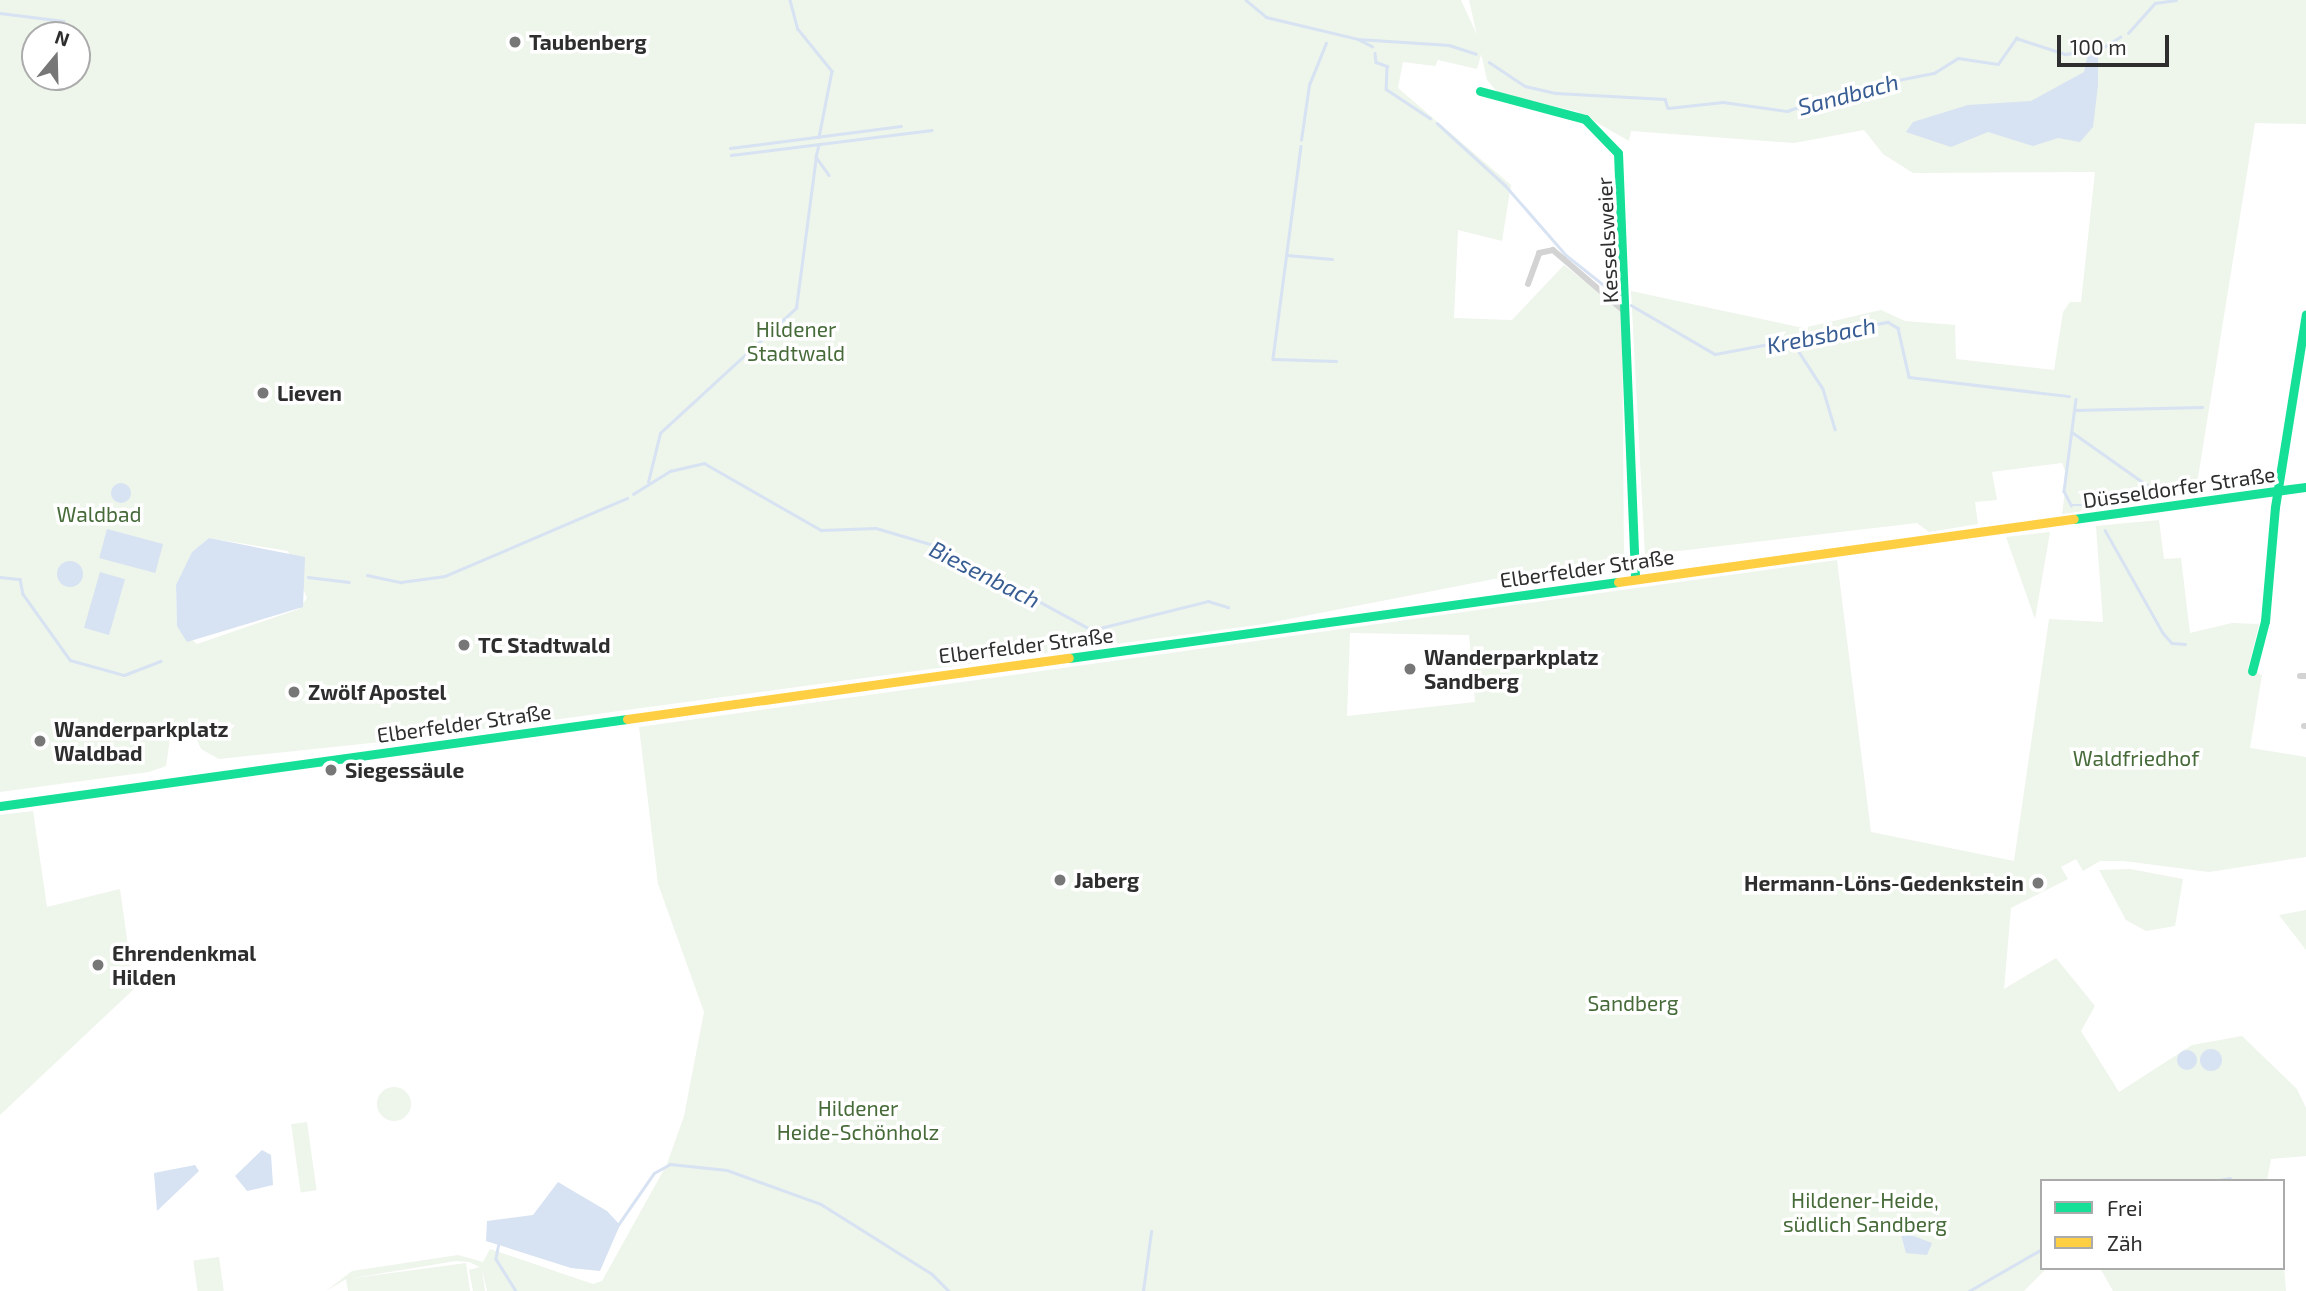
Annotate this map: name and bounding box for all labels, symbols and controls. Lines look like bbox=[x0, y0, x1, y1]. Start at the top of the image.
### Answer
north arrow bbox=[21, 21, 91, 91]
scale bar bbox=[2061, 21, 2173, 65]
text: N bbox=[52, 24, 73, 51]
place label: Taubenberg bbox=[529, 29, 647, 55]
marker: Taubenberg bbox=[507, 34, 523, 50]
text: 100 m bbox=[2070, 34, 2127, 59]
water label: Sandbach bbox=[1795, 67, 1901, 121]
street label: Kesselsweier bbox=[1591, 176, 1623, 304]
water label: Krebsbach bbox=[1764, 311, 1878, 359]
park label: Hildener Stadtwald bbox=[747, 316, 845, 366]
place label: Lieven bbox=[277, 380, 342, 406]
marker: Lieven bbox=[255, 385, 271, 401]
street label: Düsseldorfer Straße bbox=[2081, 461, 2277, 513]
park label: Waldbad bbox=[57, 501, 141, 527]
water label: Biesenbach bbox=[925, 534, 1045, 614]
street label: Elberfelder Straße bbox=[1498, 543, 1676, 593]
street label: Elberfelder Straße bbox=[937, 622, 1115, 668]
place label: TC Stadtwald bbox=[478, 632, 610, 658]
marker: TC Stadtwald bbox=[456, 637, 472, 653]
place label: Wanderparkplatz Sandberg bbox=[1424, 644, 1599, 694]
marker: Wanderparkplatz Sandberg bbox=[1402, 661, 1418, 677]
place label: Zwölf Apostel bbox=[308, 679, 447, 705]
marker: Zwölf Apostel bbox=[286, 684, 302, 700]
street label: Elberfelder Straße bbox=[375, 698, 553, 748]
place label: Wanderparkplatz Waldbad bbox=[54, 716, 229, 766]
marker: Wanderparkplatz Waldbad bbox=[32, 733, 48, 749]
park label: Waldfriedhof bbox=[2073, 745, 2199, 771]
place label: Siegessäule bbox=[345, 757, 464, 783]
marker: Siegessäule bbox=[323, 762, 339, 778]
place label: Jaberg bbox=[1074, 867, 1139, 893]
place label: Hermann-Löns-Gedenkstein bbox=[1744, 870, 2024, 896]
marker: Jaberg bbox=[1052, 872, 1068, 888]
marker: Hermann-Löns-Gedenkstein bbox=[2030, 875, 2046, 891]
place label: Ehrendenkmal Hilden bbox=[112, 940, 256, 990]
marker: Ehrendenkmal Hilden bbox=[90, 957, 106, 973]
park label: Sandberg bbox=[1588, 990, 1678, 1016]
park label: Hildener Heide-Schönholz bbox=[777, 1095, 939, 1145]
legend bbox=[2040, 1179, 2285, 1270]
park label: Hildener-Heide, südlich Sandberg bbox=[1783, 1187, 1947, 1237]
text: Frei bbox=[2107, 1195, 2143, 1220]
text: Zäh bbox=[2107, 1230, 2143, 1255]

